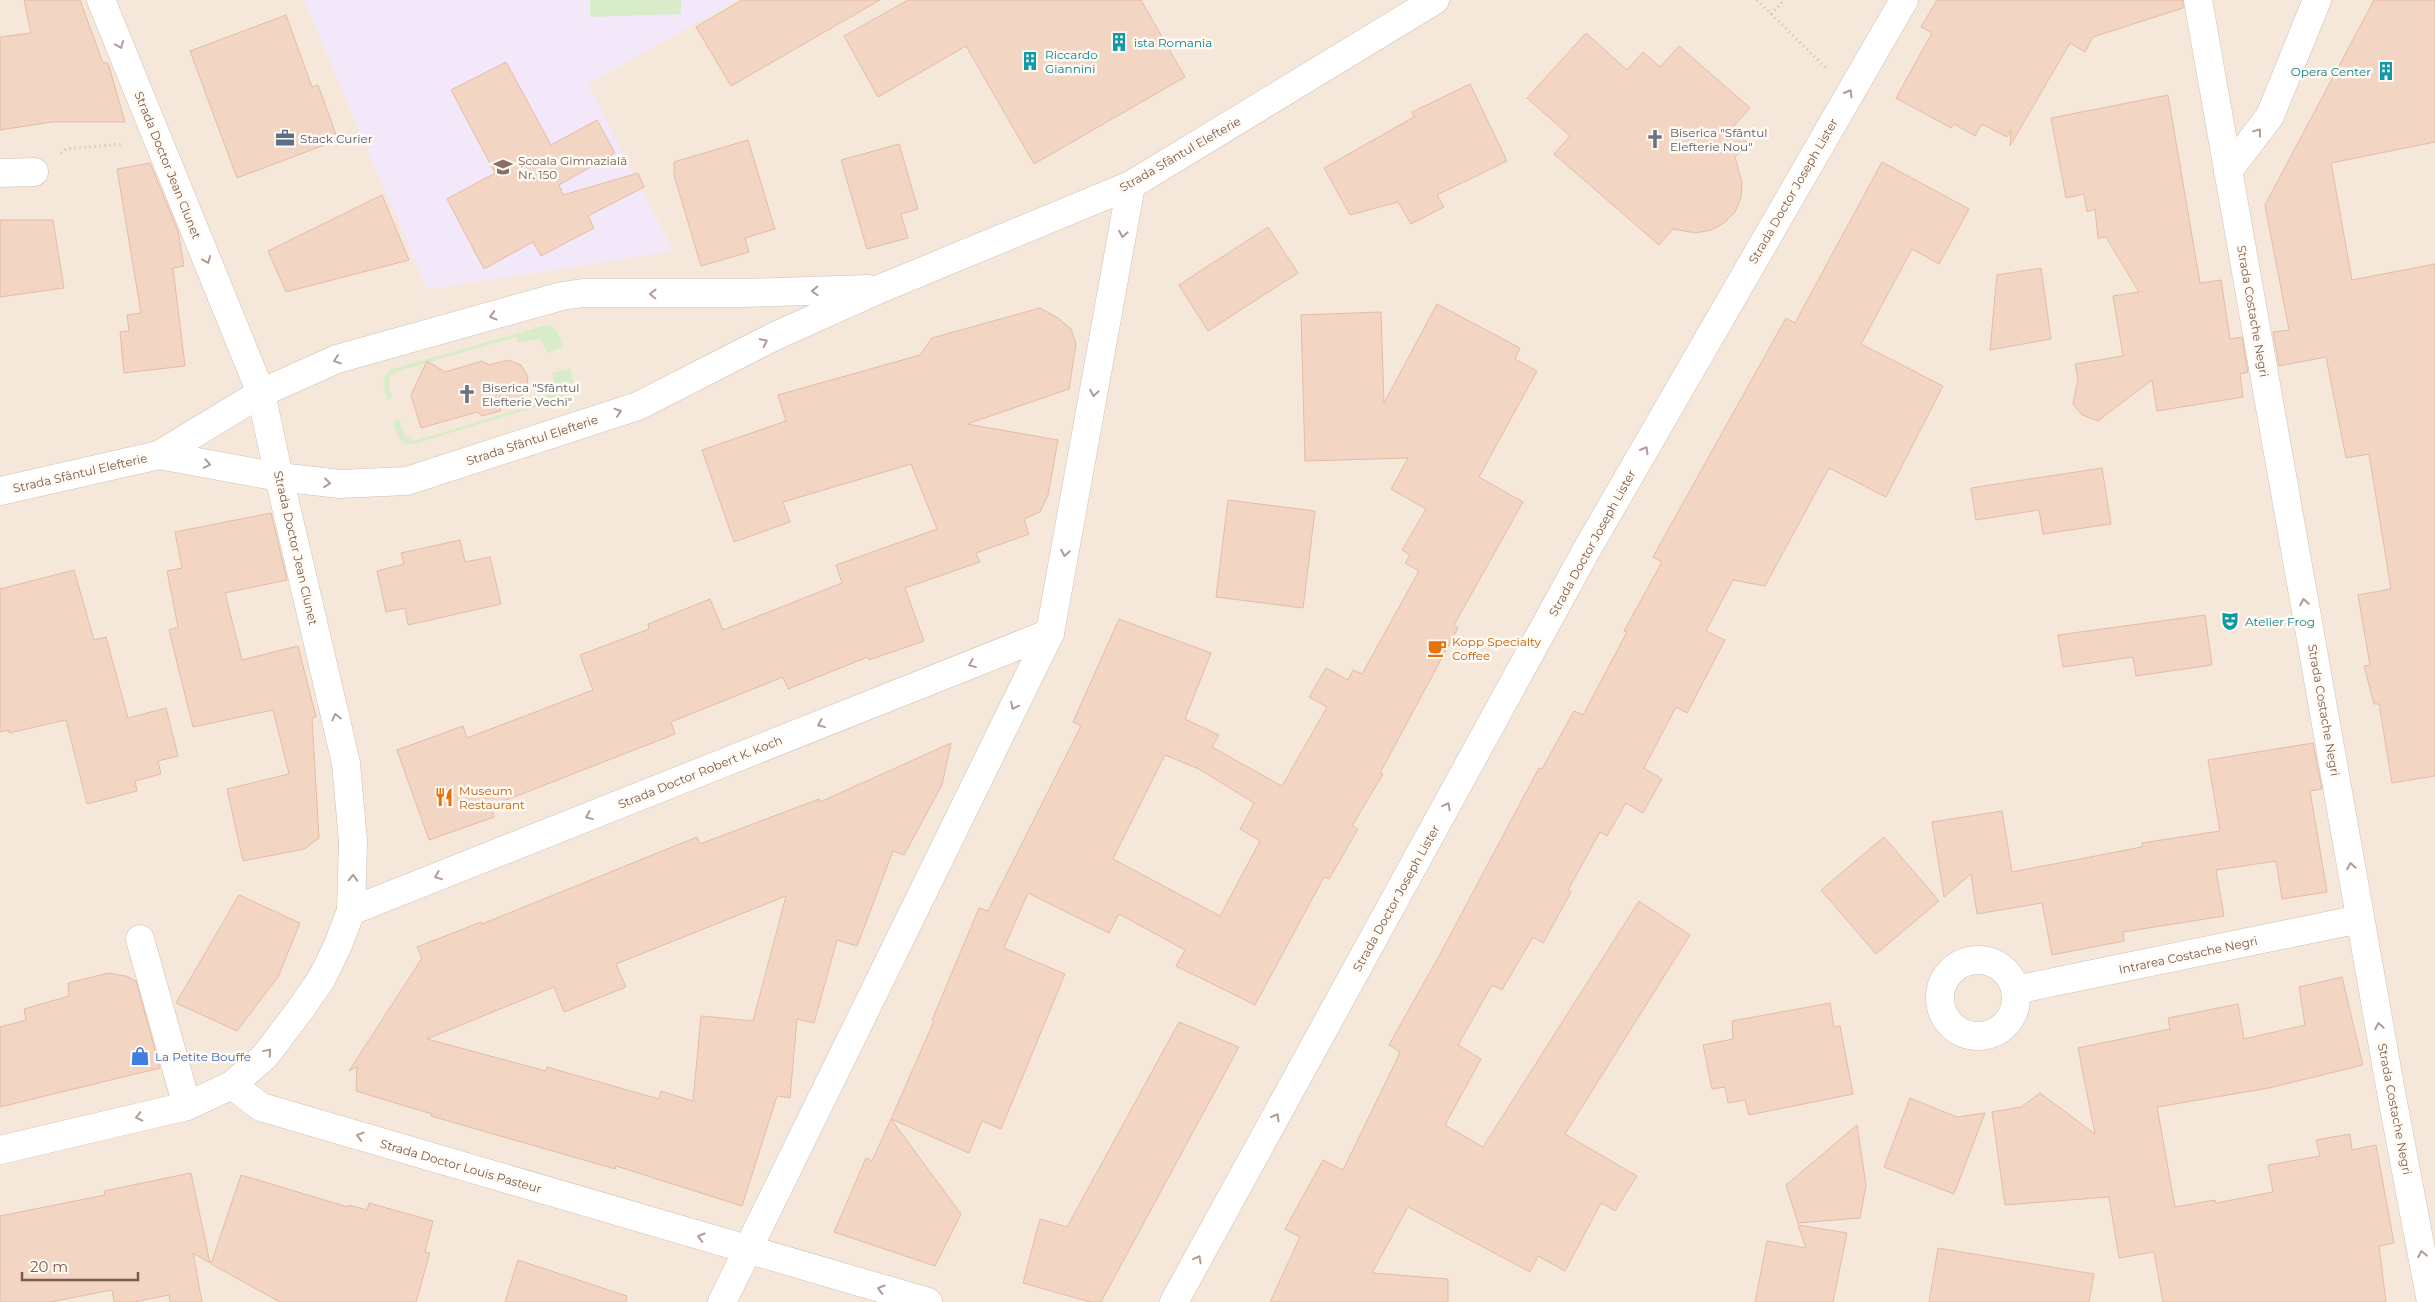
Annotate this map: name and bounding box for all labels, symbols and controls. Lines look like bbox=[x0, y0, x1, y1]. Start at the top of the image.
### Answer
building icon: ista Romania bbox=[1108, 31, 1130, 53]
place label: ista Romania bbox=[1134, 35, 1212, 50]
one-way arrow bbox=[113, 40, 124, 49]
place label: Riccardo Giannini bbox=[1045, 47, 1098, 76]
building icon: Riccardo Giannini bbox=[1019, 50, 1041, 72]
building icon: Opera Center bbox=[2375, 60, 2397, 82]
place label: Opera Center bbox=[2291, 64, 2371, 79]
street label: Strada Doctor Jean Clunet bbox=[131, 89, 205, 241]
one-way arrow bbox=[1843, 90, 1853, 99]
street label: Strada Sfântul Elefterie bbox=[1117, 113, 1243, 195]
street label: Strada Doctor Joseph Lister bbox=[1745, 116, 1841, 266]
place label: Biserica "Sfântul Elefterie Nou" bbox=[1670, 125, 1767, 154]
office icon: Stack Curier bbox=[274, 127, 296, 149]
church icon: Biserica "Sfântul Elefterie Nou" bbox=[1644, 128, 1666, 150]
one-way arrow bbox=[2252, 129, 2260, 138]
place label: Stack Curier bbox=[300, 131, 373, 146]
place label: Școala Gimnazială Nr. 150 bbox=[518, 153, 627, 182]
school or university icon: Școala Gimnazială Nr. 150 bbox=[492, 156, 514, 178]
one-way arrow bbox=[1119, 229, 1129, 238]
street label: Strada Costache Negri bbox=[2234, 244, 2272, 378]
one-way arrow bbox=[202, 256, 212, 264]
one-way arrow bbox=[811, 285, 819, 296]
one-way arrow bbox=[649, 288, 657, 299]
one-way arrow bbox=[490, 310, 498, 320]
one-way arrow bbox=[759, 338, 768, 348]
one-way arrow bbox=[333, 354, 342, 364]
place label: Biserica "Sfântul Elefterie Vechi" bbox=[482, 380, 579, 409]
church icon: Biserica "Sfântul Elefterie Vechi" bbox=[456, 383, 478, 405]
one-way arrow bbox=[1089, 389, 1099, 398]
one-way arrow bbox=[614, 408, 622, 418]
street label: Strada Sfântul Elefterie bbox=[464, 412, 600, 468]
one-way arrow bbox=[1639, 446, 1649, 455]
street label: Strada Sfântul Elefterie bbox=[11, 450, 149, 496]
one-way arrow bbox=[203, 458, 211, 468]
street label: Strada Doctor Joseph Lister bbox=[1545, 467, 1639, 619]
street label: Strada Doctor Jean Clunet bbox=[271, 469, 321, 627]
one-way arrow bbox=[323, 477, 331, 488]
one-way arrow bbox=[1060, 549, 1070, 558]
one-way arrow bbox=[2300, 598, 2310, 607]
theatre icon: Atelier Frog bbox=[2219, 610, 2241, 632]
place label: Atelier Frog bbox=[2245, 614, 2315, 629]
place label: Kopp Specialty Coffee bbox=[1452, 634, 1541, 663]
cafe icon: Kopp Specialty Coffee bbox=[1426, 637, 1448, 659]
street label: Strada Costache Negri bbox=[2305, 643, 2343, 777]
one-way arrow bbox=[968, 657, 977, 668]
one-way arrow bbox=[1010, 701, 1020, 710]
one-way arrow bbox=[331, 713, 342, 722]
one-way arrow bbox=[817, 717, 826, 728]
street label: Strada Doctor Robert K. Koch bbox=[616, 732, 784, 812]
place label: Museum Restaurant bbox=[459, 783, 525, 812]
restaurant icon: Museum Restaurant bbox=[433, 786, 455, 808]
one-way arrow bbox=[1441, 802, 1451, 811]
one-way arrow bbox=[585, 810, 594, 820]
street label: Strada Doctor Joseph Lister bbox=[1349, 822, 1443, 974]
one-way arrow bbox=[2346, 861, 2356, 870]
one-way arrow bbox=[434, 870, 443, 880]
one-way arrow bbox=[347, 874, 358, 882]
street label: Intrarea Costache Negri bbox=[2117, 933, 2259, 977]
one-way arrow bbox=[2375, 1021, 2385, 1030]
street label: Strada Costache Negri bbox=[2375, 1042, 2415, 1176]
shop icon: La Petite Bouffe bbox=[129, 1045, 151, 1067]
one-way arrow bbox=[262, 1048, 271, 1057]
place label: La Petite Bouffe bbox=[155, 1049, 251, 1064]
one-way arrow bbox=[135, 1111, 144, 1122]
one-way arrow bbox=[1270, 1113, 1280, 1122]
one-way arrow bbox=[357, 1131, 365, 1141]
street label: Strada Doctor Louis Pasteur bbox=[379, 1136, 544, 1196]
one-way arrow bbox=[697, 1232, 705, 1242]
scale bar bbox=[22, 1250, 139, 1282]
one-way arrow bbox=[2417, 1250, 2428, 1259]
one-way arrow bbox=[1191, 1256, 1201, 1265]
text: 20 m bbox=[30, 1257, 68, 1276]
one-way arrow bbox=[877, 1284, 885, 1294]

